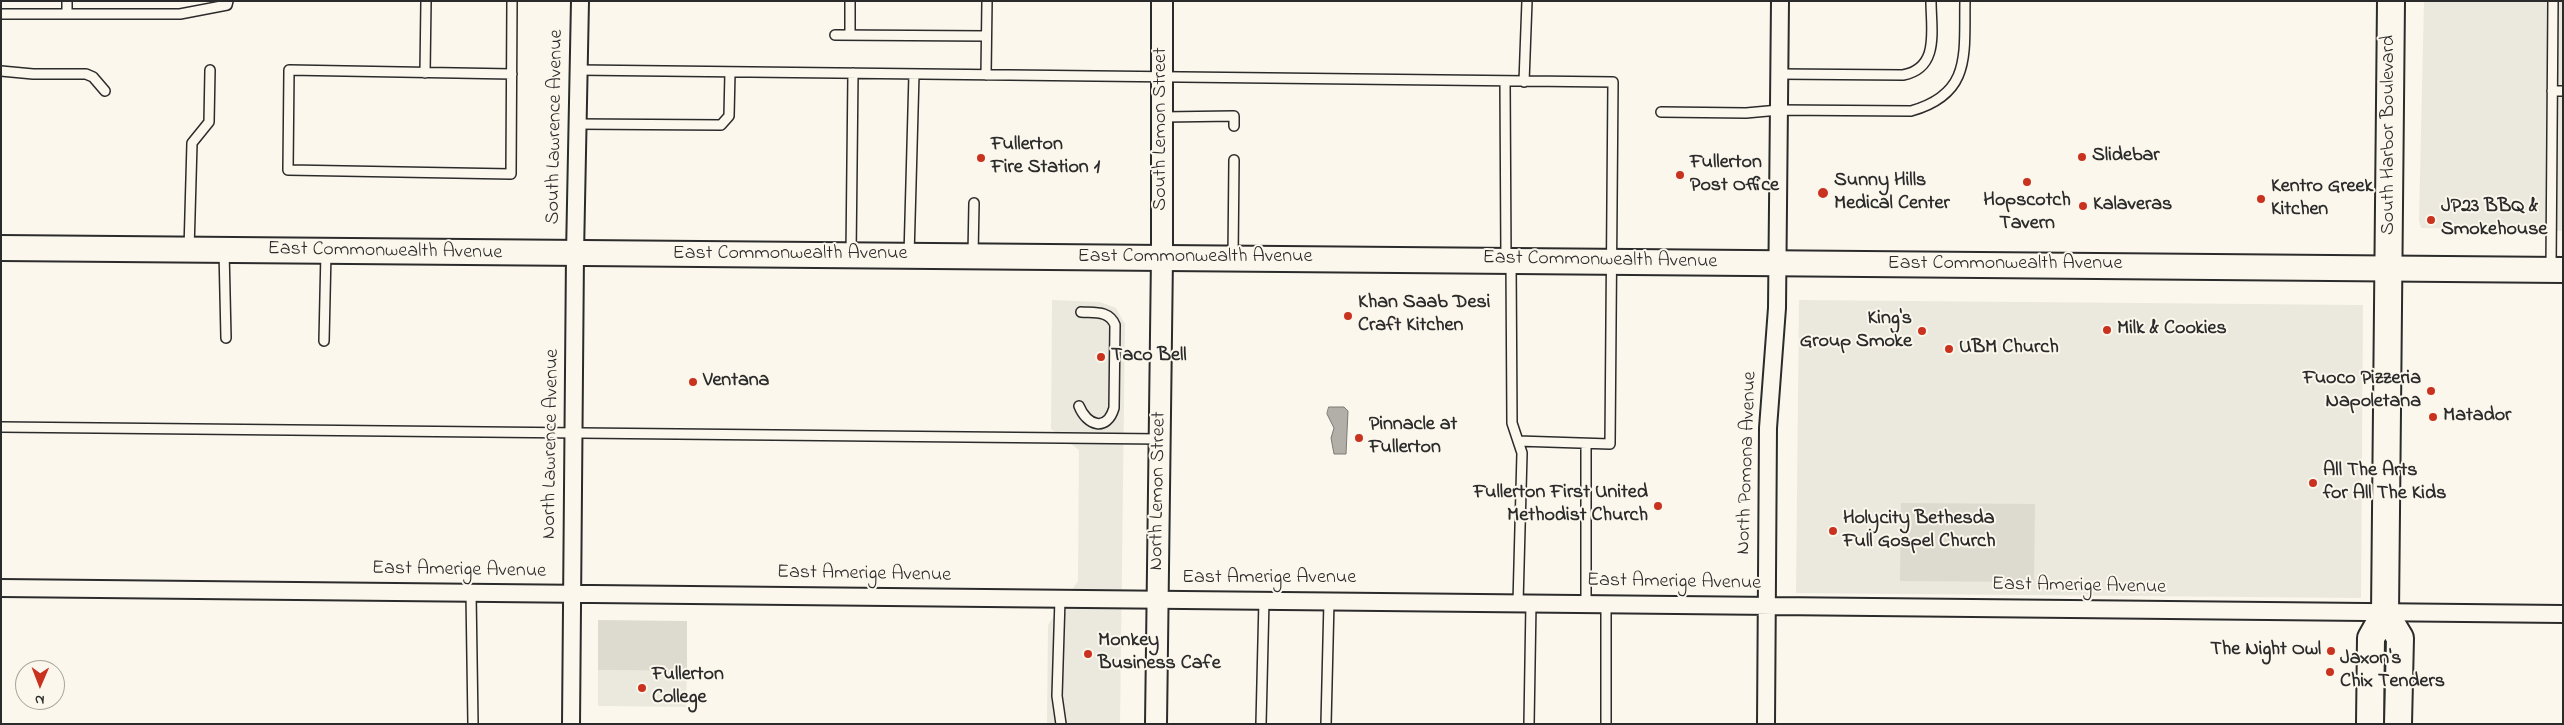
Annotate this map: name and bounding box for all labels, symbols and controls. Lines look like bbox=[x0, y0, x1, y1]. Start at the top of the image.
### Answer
street label: South Lawrence Avenue bbox=[542, 29, 570, 225]
street label: South Harbor Boulevard bbox=[2378, 35, 2402, 235]
street label: South Lemon Street bbox=[1150, 47, 1174, 211]
place label: Fullerton Fire Station 1 bbox=[991, 134, 1100, 181]
place label: Slidebar bbox=[2092, 145, 2160, 169]
marker: Slidebar bbox=[2076, 151, 2088, 163]
marker: Fullerton Fire Station 1 bbox=[975, 152, 987, 164]
place label: Fullerton Post Office bbox=[1690, 152, 1779, 199]
marker: Fullerton Post Office bbox=[1674, 169, 1686, 181]
place label: Sunny Hills Medical Center bbox=[1834, 170, 1950, 217]
marker: Hopscotch Tavern bbox=[2021, 176, 2033, 188]
place label: Kentro Greek Kitchen bbox=[2271, 176, 2373, 223]
marker: Sunny Hills Medical Center bbox=[1816, 186, 1830, 200]
place label: Hopscotch Tavern bbox=[1983, 190, 2071, 237]
marker: Kentro Greek Kitchen bbox=[2255, 193, 2267, 205]
place label: Kalaveras bbox=[2093, 194, 2172, 218]
place label: JP23 BBQ & Smokehouse bbox=[2441, 196, 2547, 243]
marker: Kalaveras bbox=[2077, 200, 2089, 212]
marker: JP23 BBQ & Smokehouse bbox=[2425, 214, 2437, 226]
street label: East Commonwealth Avenue bbox=[267, 238, 503, 266]
street label: East Commonwealth Avenue bbox=[673, 243, 907, 267]
street label: East Commonwealth Avenue bbox=[1078, 246, 1312, 270]
street label: East Commonwealth Avenue bbox=[1482, 247, 1718, 275]
street label: East Commonwealth Avenue bbox=[1888, 253, 2122, 277]
place label: Khan Saab Desi Craft Kitchen bbox=[1358, 292, 1490, 339]
place label: King's Group Smoke bbox=[1800, 308, 1912, 355]
marker: Khan Saab Desi Craft Kitchen bbox=[1342, 310, 1354, 322]
place label: Milk & Cookies bbox=[2117, 318, 2227, 342]
marker: Milk & Cookies bbox=[2101, 324, 2113, 336]
marker: King's Group Smoke bbox=[1916, 325, 1928, 337]
place label: UBM Church bbox=[1959, 337, 2059, 361]
marker: UBM Church bbox=[1943, 343, 1955, 355]
place label: Taco Bell bbox=[1111, 345, 1187, 369]
street label: North Lawrence Avenue bbox=[538, 349, 566, 539]
marker: Taco Bell bbox=[1095, 351, 1107, 363]
place label: Fuoco Pizzeria Napoletana bbox=[2303, 368, 2421, 415]
place label: Ventana bbox=[703, 370, 769, 394]
street label: North Pomona Avenue bbox=[1733, 371, 1763, 555]
marker: Ventana bbox=[687, 376, 699, 388]
marker: Fuoco Pizzeria Napoletana bbox=[2425, 385, 2437, 397]
place label: Matador bbox=[2443, 405, 2511, 429]
street label: North Lemon Street bbox=[1146, 411, 1172, 571]
marker: Matador bbox=[2427, 411, 2439, 423]
place label: Pinnacle at Fullerton bbox=[1369, 414, 1457, 461]
marker: Pinnacle at Fullerton bbox=[1353, 432, 1365, 444]
place label: All The Arts for All The Kids bbox=[2323, 460, 2446, 507]
marker: All The Arts for All The Kids bbox=[2307, 477, 2319, 489]
place label: Fullerton First United Methodist Church bbox=[1474, 482, 1648, 529]
marker: Fullerton First United Methodist Church bbox=[1652, 500, 1664, 512]
place label: Holycity Bethesda Full Gospel Church bbox=[1843, 508, 1995, 555]
marker: Holycity Bethesda Full Gospel Church bbox=[1827, 525, 1839, 537]
street label: East Amerige Avenue bbox=[372, 557, 546, 585]
street label: East Amerige Avenue bbox=[777, 561, 951, 589]
street label: East Amerige Avenue bbox=[1182, 567, 1356, 591]
street label: East Amerige Avenue bbox=[1587, 569, 1761, 597]
street label: East Amerige Avenue bbox=[1992, 573, 2166, 601]
place label: Monkey Business Cafe bbox=[1098, 630, 1221, 677]
place label: The Night Owl bbox=[2210, 639, 2321, 663]
marker: The Night Owl bbox=[2325, 645, 2337, 657]
marker: Monkey Business Cafe bbox=[1082, 648, 1094, 660]
place label: Jaxon's Chix Tenders bbox=[2340, 648, 2445, 695]
north arrow bbox=[15, 660, 65, 710]
place label: Fullerton College bbox=[652, 664, 724, 711]
marker: Jaxon's Chix Tenders bbox=[2324, 666, 2336, 678]
marker: Fullerton College bbox=[636, 682, 648, 694]
text: N bbox=[35, 689, 45, 710]

